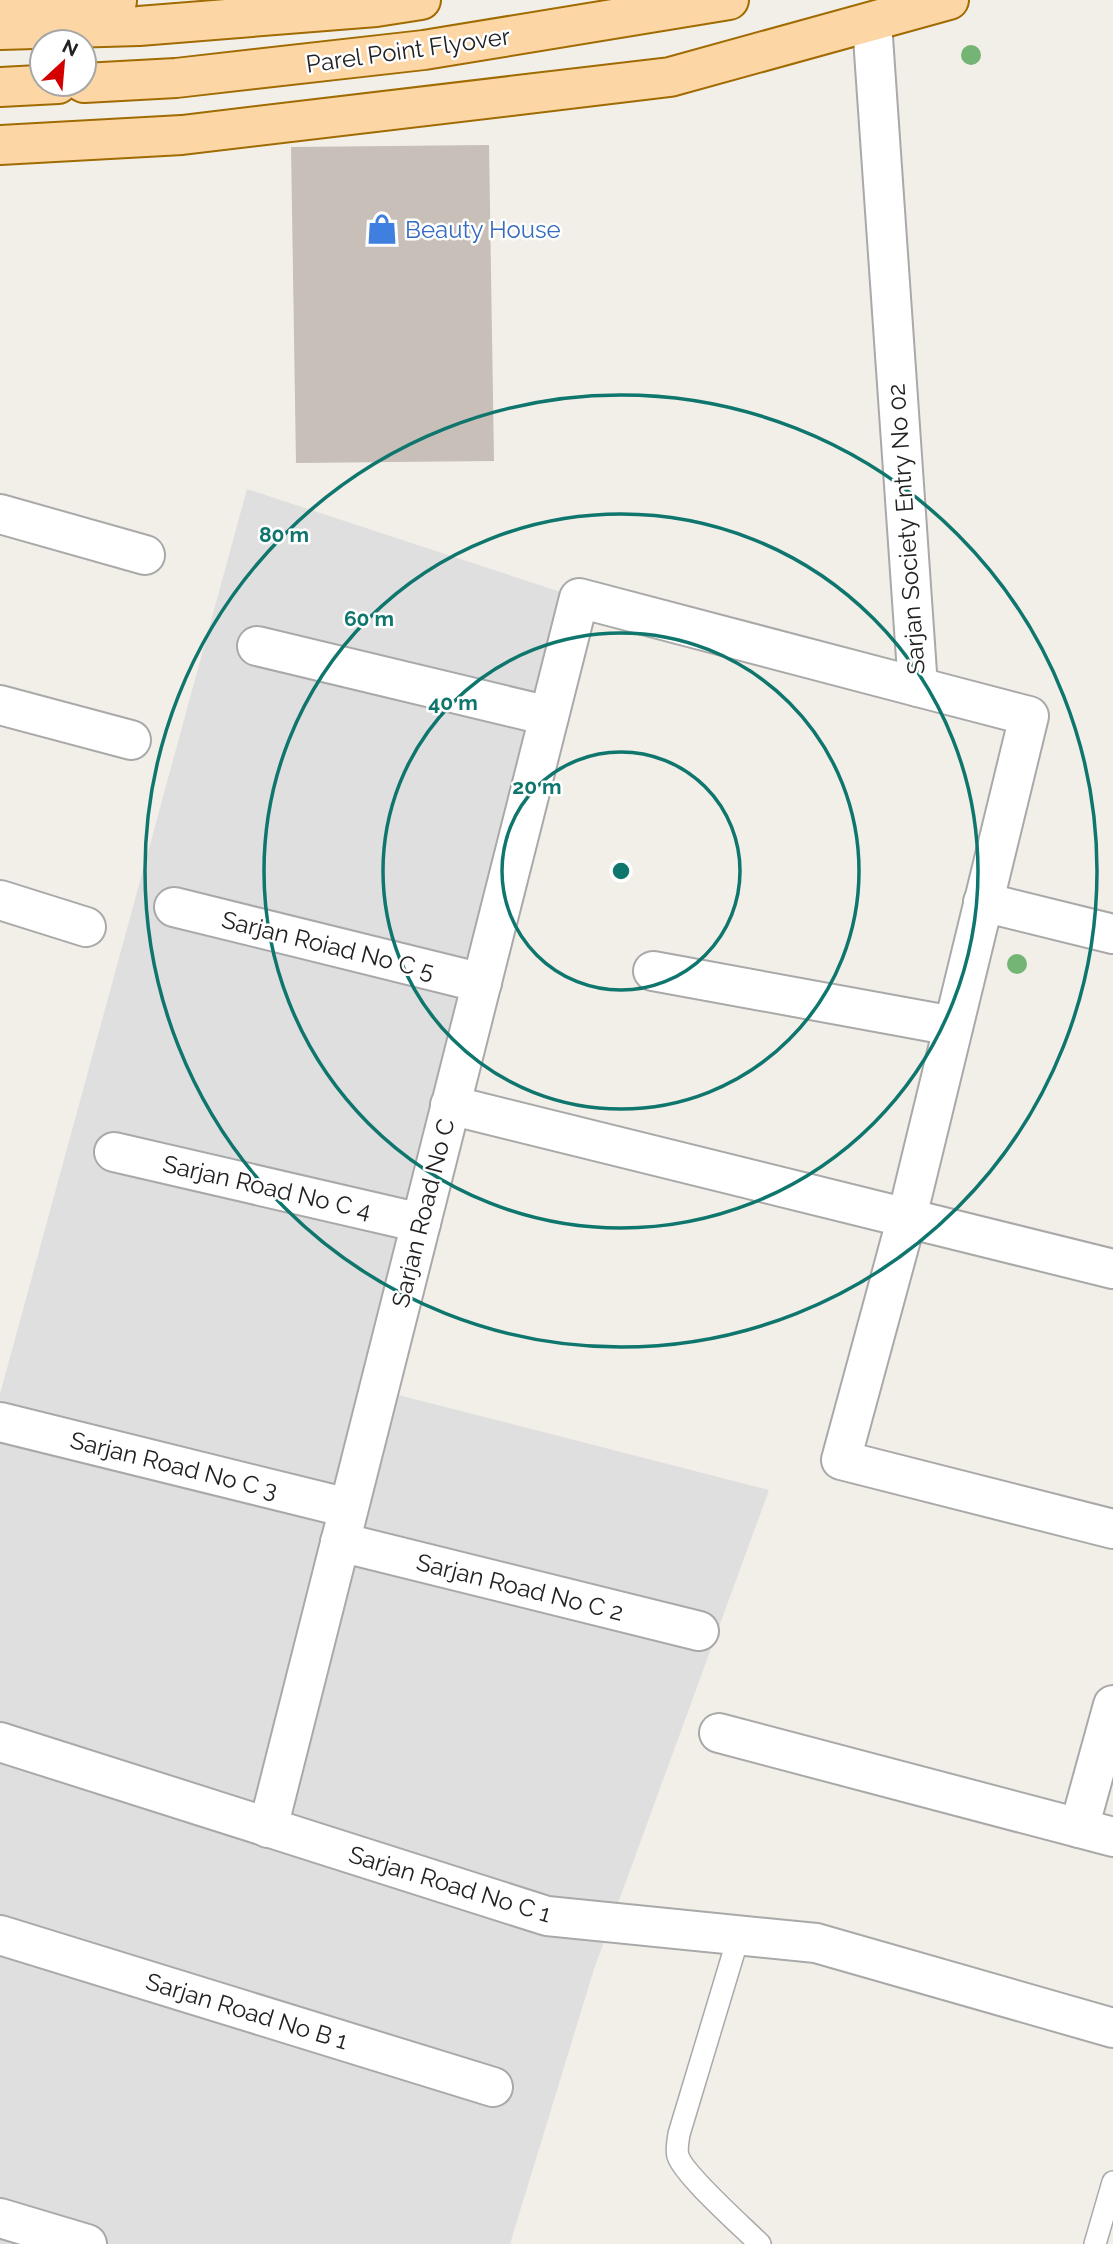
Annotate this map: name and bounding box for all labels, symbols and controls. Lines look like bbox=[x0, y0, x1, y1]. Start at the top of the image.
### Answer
street label: Parel Point Flyover bbox=[304, 21, 512, 79]
north arrow bbox=[28, 28, 98, 98]
text: N bbox=[59, 35, 82, 61]
shop icon: Beauty House bbox=[365, 212, 399, 246]
place label: Beauty House bbox=[405, 215, 561, 244]
street label: Sarjan Society Entry No 02 bbox=[881, 383, 931, 675]
text: 80 m bbox=[259, 522, 309, 547]
text: 60 m bbox=[344, 606, 394, 631]
text: 40 m bbox=[428, 690, 478, 715]
text: 20 m bbox=[512, 774, 562, 799]
centre of rings bbox=[609, 859, 633, 883]
street label: Sarjan Roiad No C 5 bbox=[219, 905, 437, 985]
street label: Sarjan Road No C bbox=[386, 1116, 460, 1310]
street label: Sarjan Road No C 4 bbox=[160, 1149, 374, 1225]
street label: Sarjan Road No C 3 bbox=[67, 1425, 281, 1505]
street label: Sarjan Road No C 2 bbox=[414, 1547, 626, 1627]
street label: Sarjan Road No C 1 bbox=[345, 1839, 555, 1929]
street label: Sarjan Road No B 1 bbox=[143, 1967, 351, 2055]

